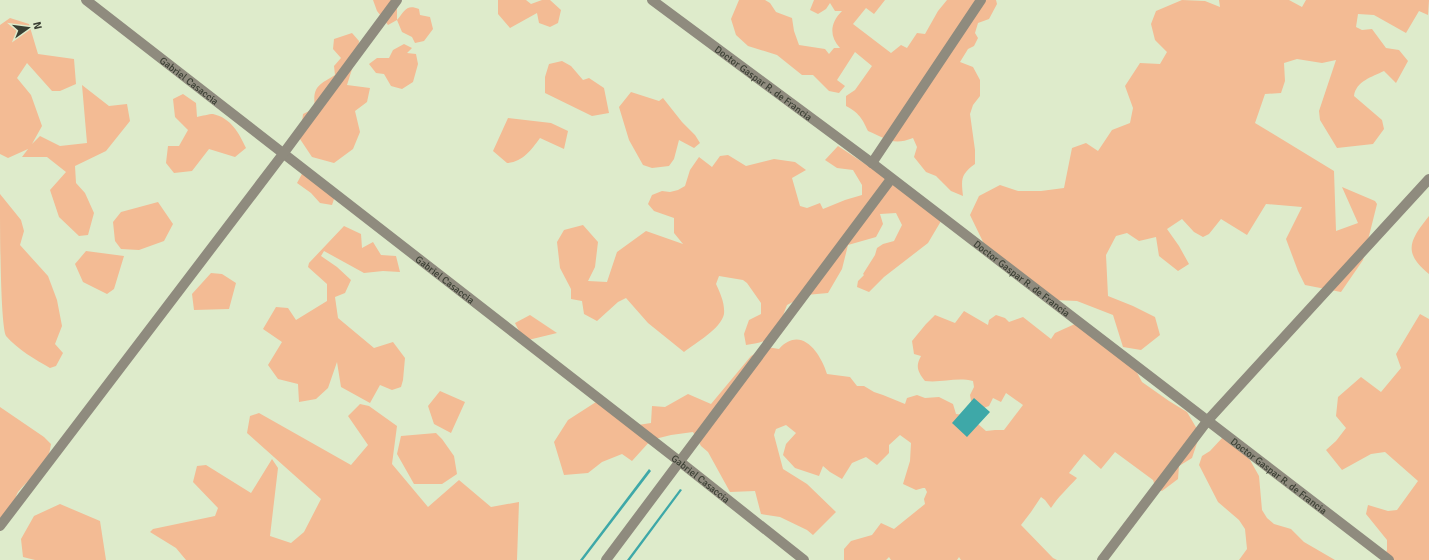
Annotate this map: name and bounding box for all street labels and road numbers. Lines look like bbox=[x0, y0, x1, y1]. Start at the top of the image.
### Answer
street label: Doctor Gaspar R. de Francia bbox=[712, 44, 814, 124]
street label: Gabriel Casaccia bbox=[157, 55, 221, 108]
street label: Doctor Gaspar R. de Francia bbox=[971, 238, 1072, 320]
street label: Gabriel Casaccia bbox=[413, 253, 476, 307]
street label: Doctor Gaspar R. de Francia bbox=[1228, 436, 1329, 517]
street label: Gabriel Casaccia bbox=[669, 452, 732, 506]

